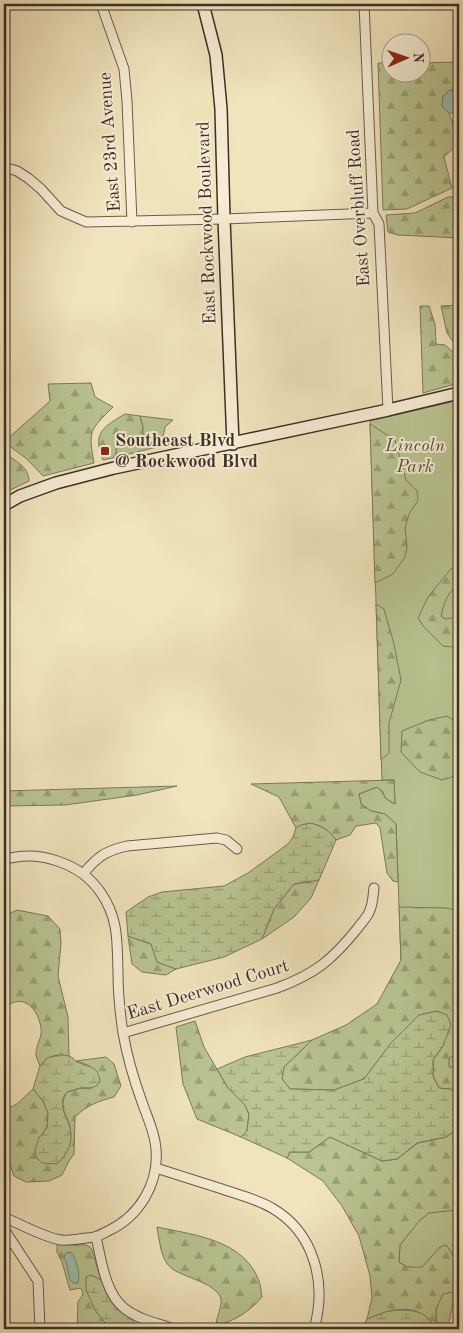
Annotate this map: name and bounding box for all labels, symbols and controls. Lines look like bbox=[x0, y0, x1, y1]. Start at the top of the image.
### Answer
north arrow bbox=[380, 32, 430, 82]
text: N bbox=[411, 52, 425, 63]
street label: East 23rd Avenue bbox=[96, 71, 124, 213]
street label: East Rockwood Boulevard bbox=[194, 121, 220, 325]
street label: East Overbluff Road bbox=[345, 129, 373, 287]
place label: Southeast Blvd @ Rockwood Blvd bbox=[115, 432, 258, 471]
park label: Lincoln Park bbox=[384, 437, 445, 476]
marker: Southeast Blvd @ Rockwood Blvd bbox=[99, 445, 111, 457]
street label: East Deerwood Court bbox=[125, 957, 291, 1023]

